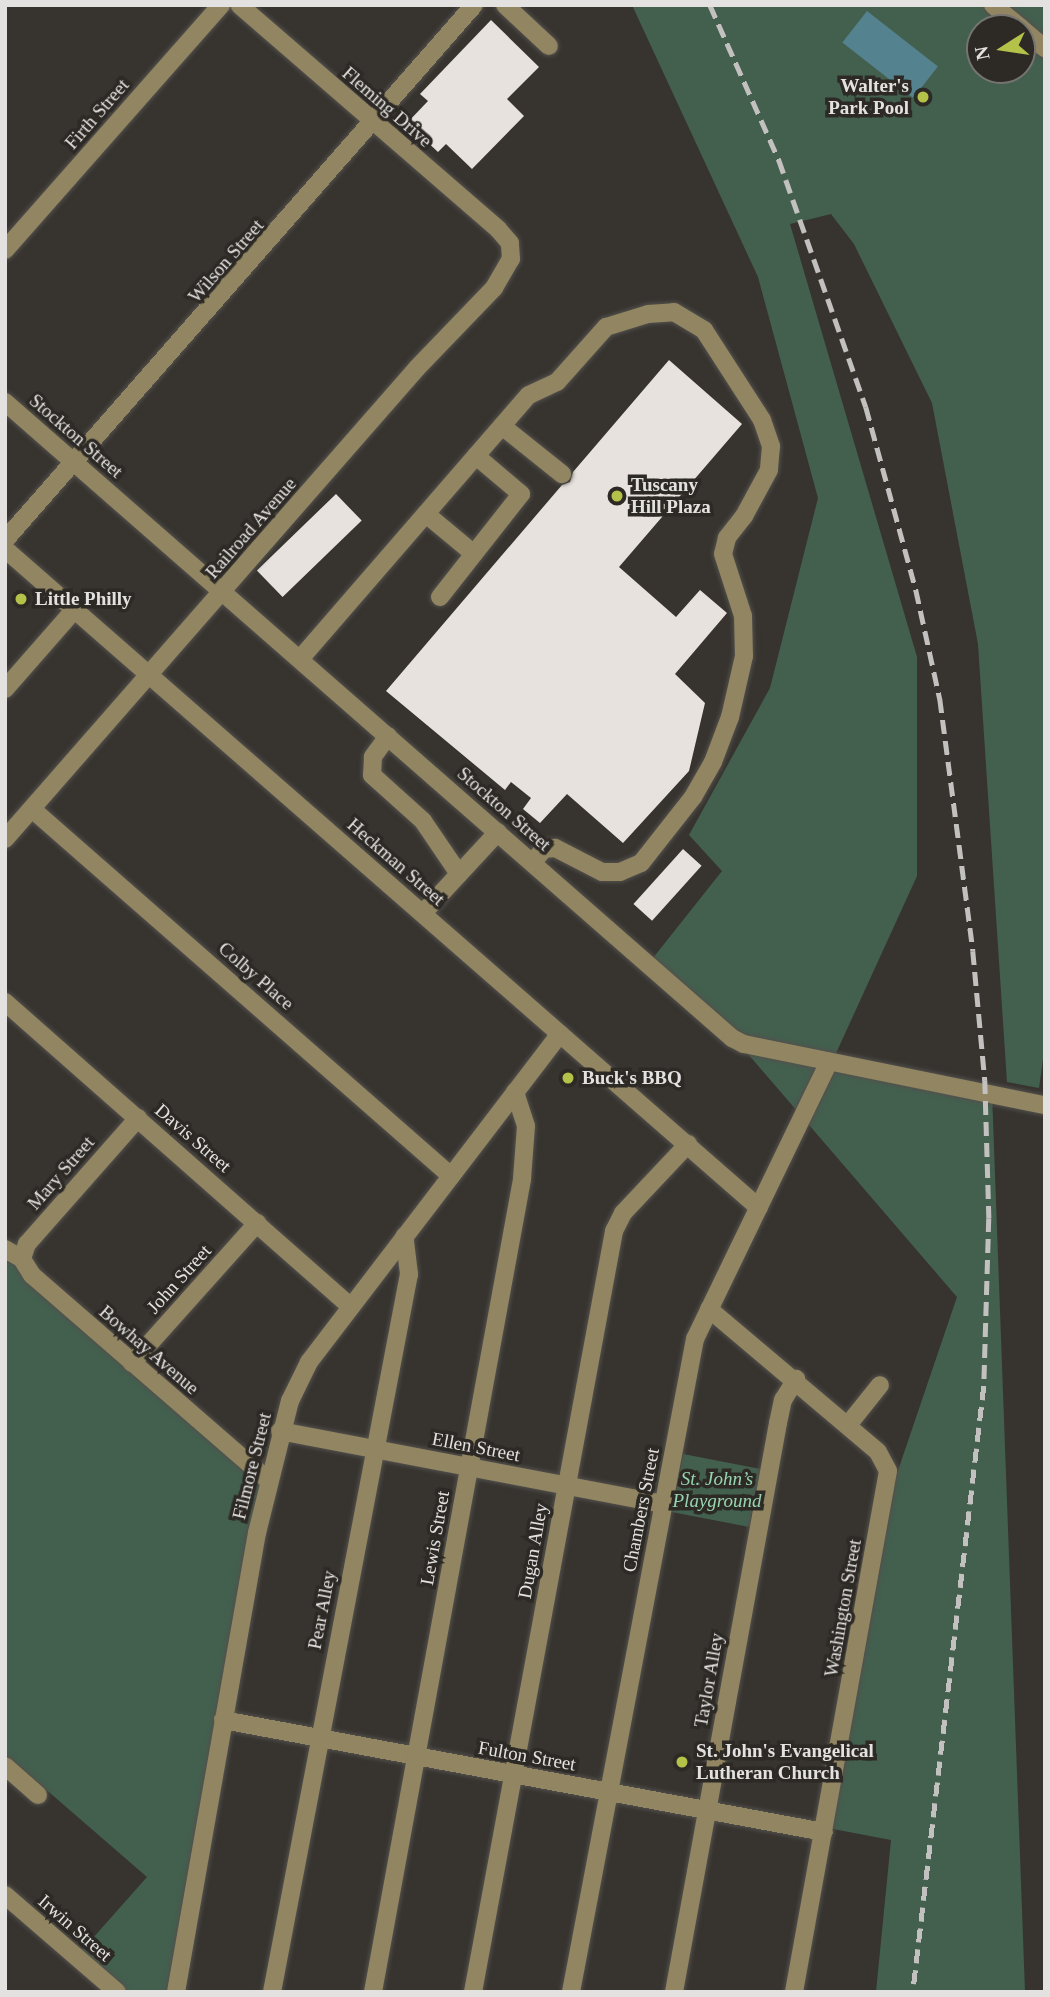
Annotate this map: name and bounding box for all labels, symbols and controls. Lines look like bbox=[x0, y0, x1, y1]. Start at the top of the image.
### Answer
north arrow bbox=[966, 14, 1036, 84]
text: N bbox=[970, 44, 994, 62]
street label: Fleming Drive bbox=[338, 62, 436, 152]
street label: Firth Street bbox=[60, 74, 134, 154]
place label: Walter's Park Pool bbox=[828, 75, 909, 119]
marker: Walter's Park Pool bbox=[915, 89, 931, 105]
street label: Wilson Street bbox=[184, 215, 268, 307]
street label: Stockton Street bbox=[25, 389, 127, 483]
street label: Railroad Avenue bbox=[200, 472, 302, 584]
place label: Tuscany Hill Plaza bbox=[631, 474, 711, 518]
marker: Tuscany Hill Plaza bbox=[609, 488, 625, 504]
place label: Little Philly bbox=[35, 588, 132, 610]
marker: Little Philly bbox=[13, 591, 29, 607]
street label: Stockton Street bbox=[453, 762, 555, 856]
street label: Heckman Street bbox=[343, 813, 449, 911]
street label: Colby Place bbox=[214, 937, 298, 1015]
place label: Buck's BBQ bbox=[582, 1067, 682, 1089]
marker: Buck's BBQ bbox=[560, 1070, 576, 1086]
street label: Davis Street bbox=[150, 1099, 236, 1177]
street label: Mary Street bbox=[23, 1131, 99, 1215]
street label: John Street bbox=[142, 1240, 216, 1318]
street label: Bowhay Avenue bbox=[94, 1300, 204, 1400]
street label: Filmore Street bbox=[228, 1410, 276, 1522]
street label: Ellen Street bbox=[430, 1427, 522, 1467]
street label: Chambers Street bbox=[618, 1446, 664, 1574]
park label: St. John’s Playground bbox=[672, 1468, 762, 1512]
street label: Lewis Street bbox=[415, 1489, 455, 1587]
street label: Dugan Alley bbox=[513, 1501, 553, 1601]
street label: Washington Street bbox=[820, 1537, 866, 1679]
street label: Pear Alley bbox=[303, 1568, 341, 1652]
street label: Taylor Alley bbox=[689, 1631, 729, 1729]
street label: Fulton Street bbox=[476, 1736, 578, 1776]
place label: St. John's Evangelical Lutheran Church bbox=[696, 1740, 874, 1784]
marker: St. John's Evangelical Lutheran Church bbox=[674, 1754, 690, 1770]
street label: Irwin Street bbox=[33, 1890, 117, 1966]

